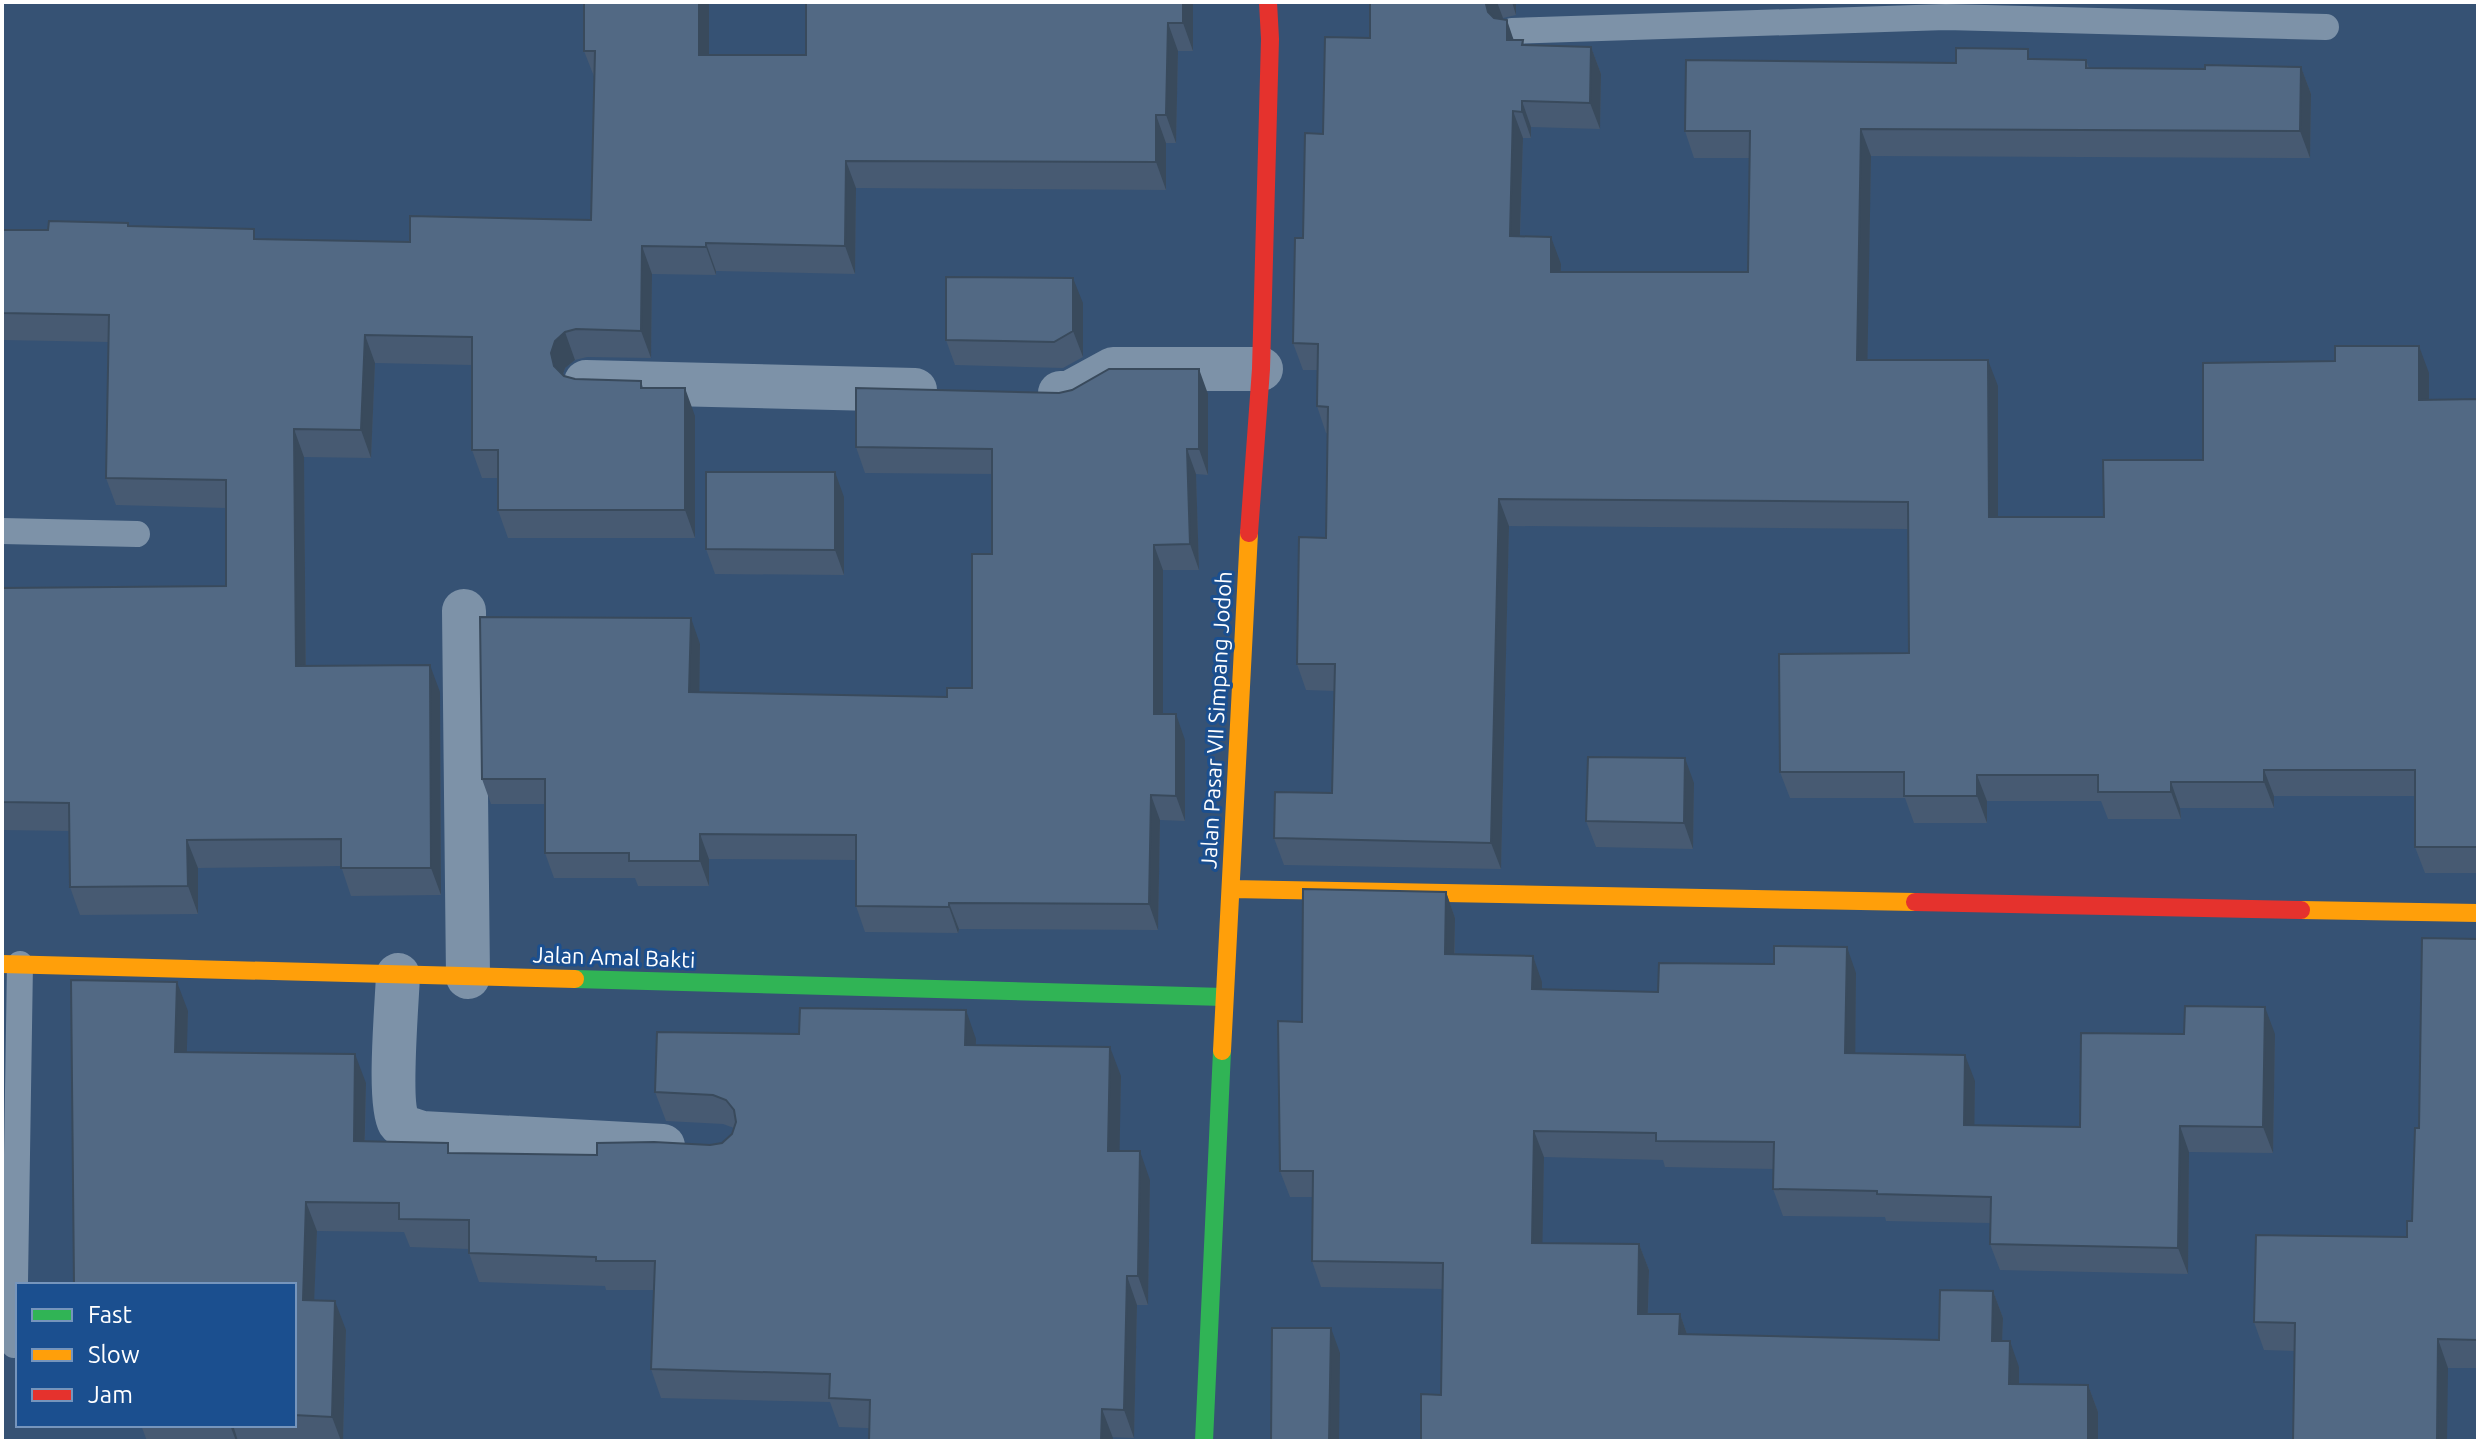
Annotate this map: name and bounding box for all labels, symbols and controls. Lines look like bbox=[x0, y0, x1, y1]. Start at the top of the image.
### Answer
street label: Jalan Pasar VII Simpang Jodoh bbox=[1195, 571, 1236, 869]
street label: Jalan Amal Bakti bbox=[532, 941, 696, 972]
legend bbox=[16, 1283, 296, 1427]
text: Fast bbox=[88, 1301, 132, 1328]
text: Slow bbox=[88, 1341, 140, 1368]
text: Jam bbox=[88, 1381, 133, 1408]

